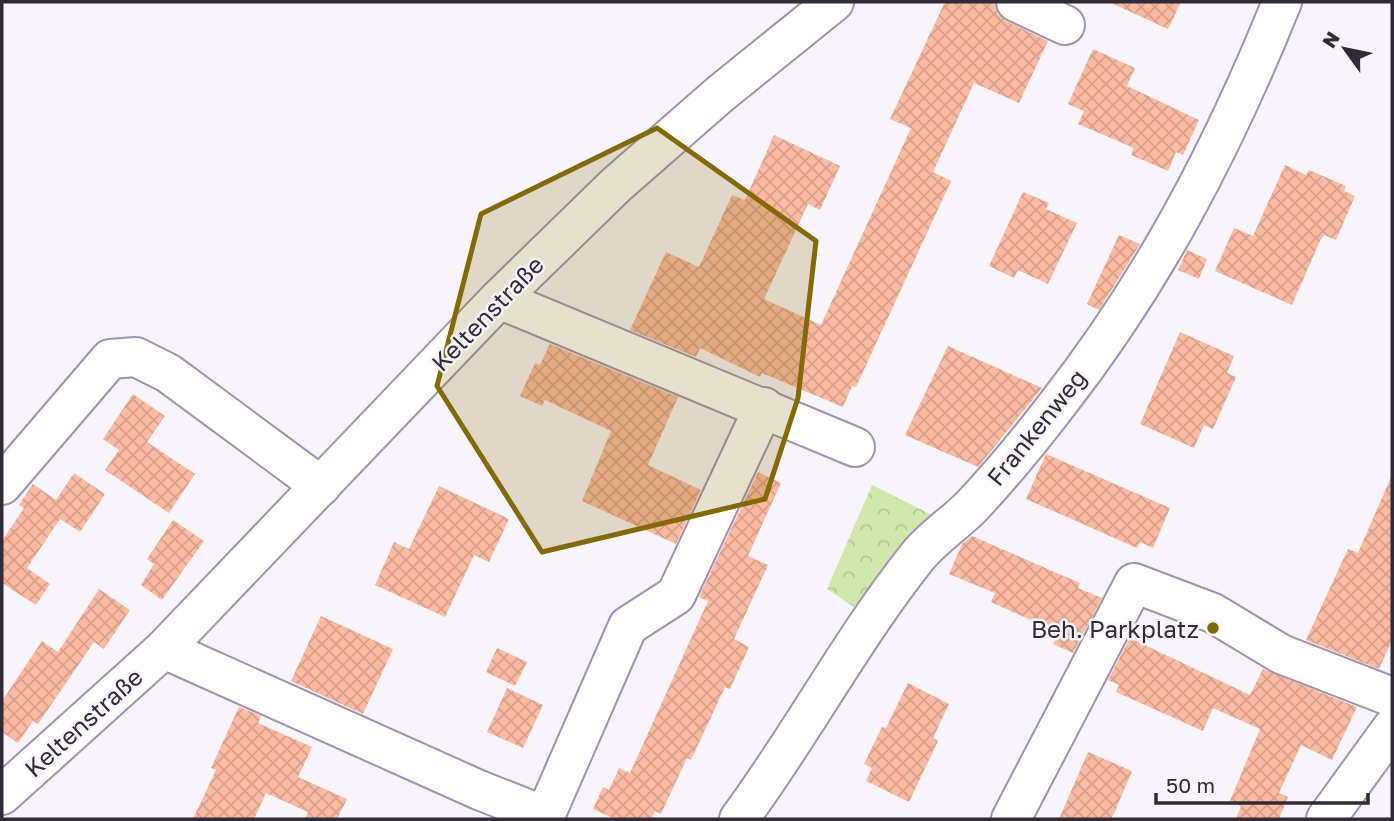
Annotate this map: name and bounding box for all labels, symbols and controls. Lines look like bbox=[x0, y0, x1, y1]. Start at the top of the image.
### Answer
north arrow bbox=[1310, 14, 1380, 84]
text: N bbox=[1317, 27, 1344, 52]
street label: Keltenstraße bbox=[425, 250, 549, 376]
street label: Frankenweg bbox=[980, 363, 1092, 491]
place label: Beh. Parkplatz bbox=[1031, 614, 1199, 643]
marker: Beh. Parkplatz bbox=[1205, 620, 1221, 636]
street label: Keltenstraße bbox=[18, 662, 148, 782]
scale bar bbox=[1156, 762, 1368, 806]
text: 50 m bbox=[1166, 772, 1215, 798]

